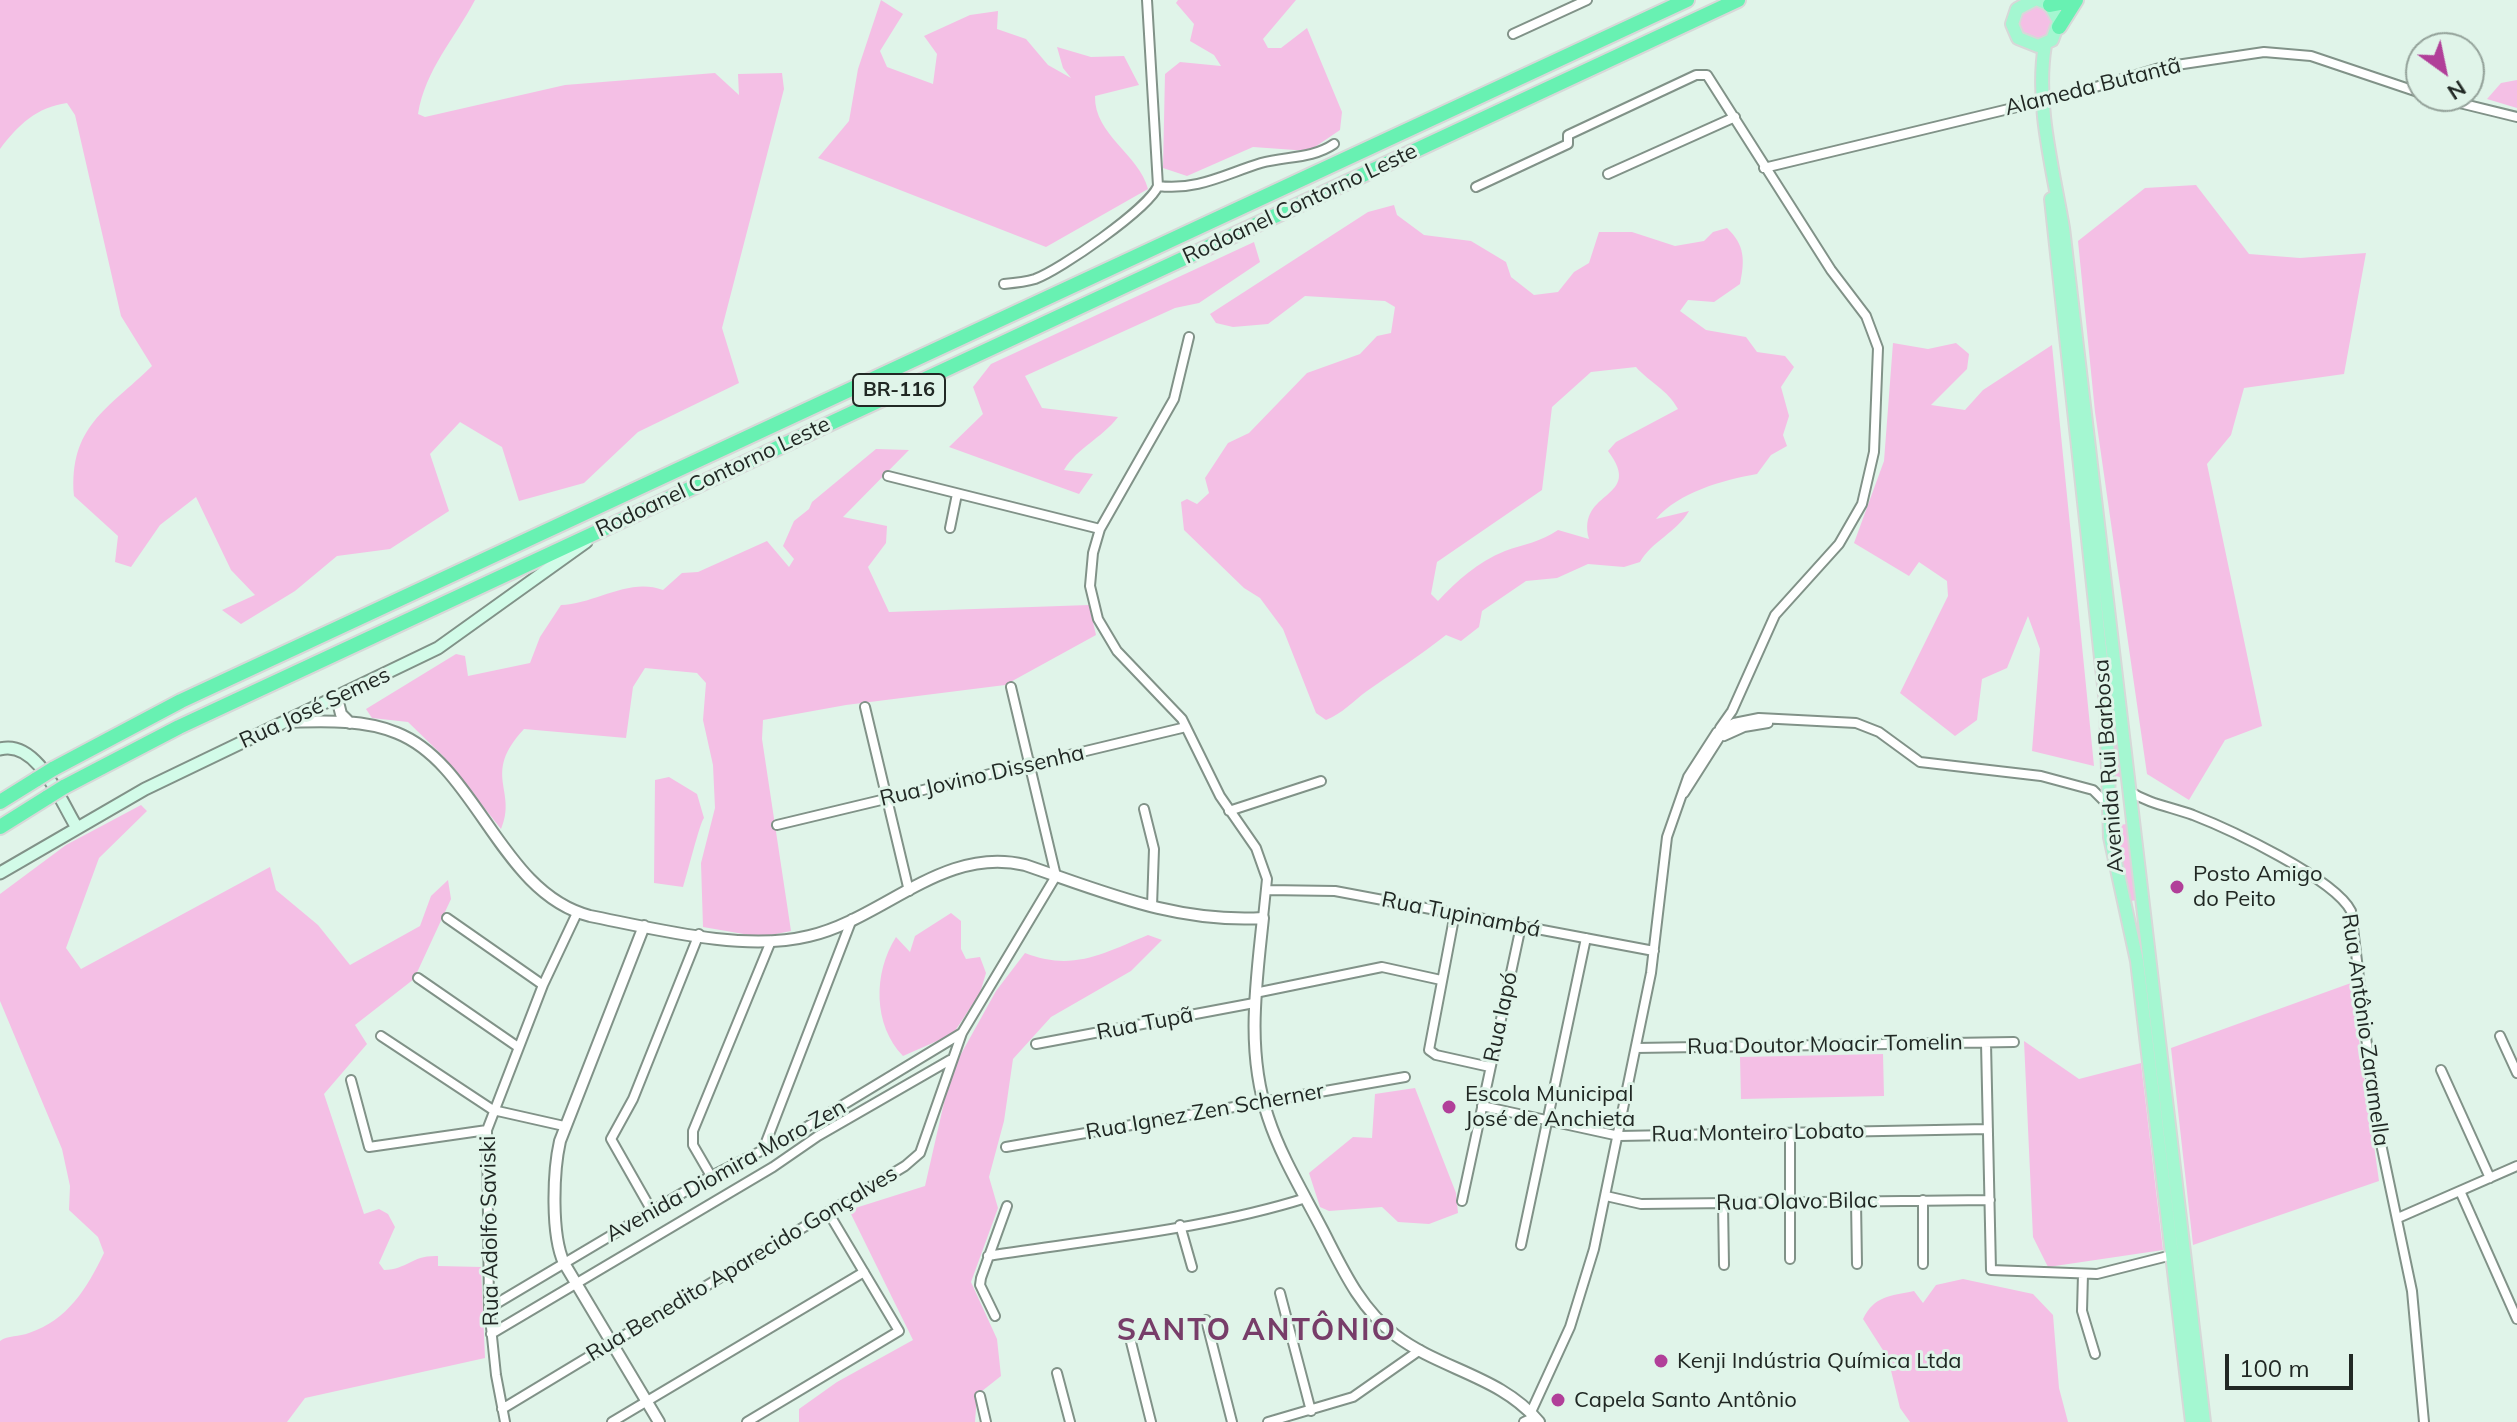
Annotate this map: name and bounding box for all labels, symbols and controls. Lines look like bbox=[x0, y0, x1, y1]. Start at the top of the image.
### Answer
north arrow bbox=[2405, 32, 2485, 112]
street label: Alameda Butantã bbox=[2002, 52, 2184, 122]
text: N bbox=[2442, 74, 2472, 107]
street label: Rodoanel Contorno Leste bbox=[1179, 138, 1421, 270]
road number: BR-116 bbox=[853, 374, 945, 406]
street label: Rodoanel Contorno Leste bbox=[592, 411, 834, 543]
street label: Avenida Rui Barbosa bbox=[2088, 658, 2130, 874]
street label: Rua José Semes bbox=[235, 662, 395, 754]
street label: Rua Jovino Dissenha bbox=[877, 740, 1087, 812]
place label: Posto Amigo do Peito bbox=[2193, 861, 2323, 912]
marker: Posto Amigo do Peito bbox=[2168, 878, 2186, 896]
street label: Rua Tupinambá bbox=[1379, 887, 1543, 943]
street label: Rua Antônio Zaramella bbox=[2336, 912, 2394, 1148]
street label: Rua Iapó bbox=[1479, 969, 1523, 1065]
street label: Rua Tupã bbox=[1095, 1002, 1195, 1046]
street label: Rua Doutor Moacir Tomelin bbox=[1687, 1029, 1963, 1061]
street label: Rua Ignez Zen Scherner bbox=[1084, 1078, 1326, 1146]
place label: Escola Municipal José de Anchieta bbox=[1465, 1081, 1635, 1132]
street label: Avenida Diomira Moro Zen bbox=[601, 1094, 851, 1248]
marker: Escola Municipal José de Anchieta bbox=[1440, 1098, 1458, 1116]
street label: Rua Monteiro Lobato bbox=[1651, 1118, 1865, 1148]
street label: Rua Adolfo Saviski bbox=[475, 1136, 505, 1326]
street label: Rua Benedito Aparecido Gonçalves bbox=[582, 1160, 902, 1368]
street label: Rua Olavo Bilac bbox=[1716, 1187, 1878, 1217]
district label: SANTO ANTÔNIO bbox=[1117, 1313, 1397, 1349]
scale bar bbox=[2229, 1338, 2357, 1388]
place label: Kenji Indústria Química Ltda bbox=[1677, 1348, 1962, 1374]
marker: Kenji Indústria Química Ltda bbox=[1652, 1352, 1670, 1370]
text: 100 m bbox=[2239, 1353, 2310, 1383]
place label: Capela Santo Antônio bbox=[1574, 1387, 1797, 1413]
marker: Capela Santo Antônio bbox=[1549, 1391, 1567, 1409]

